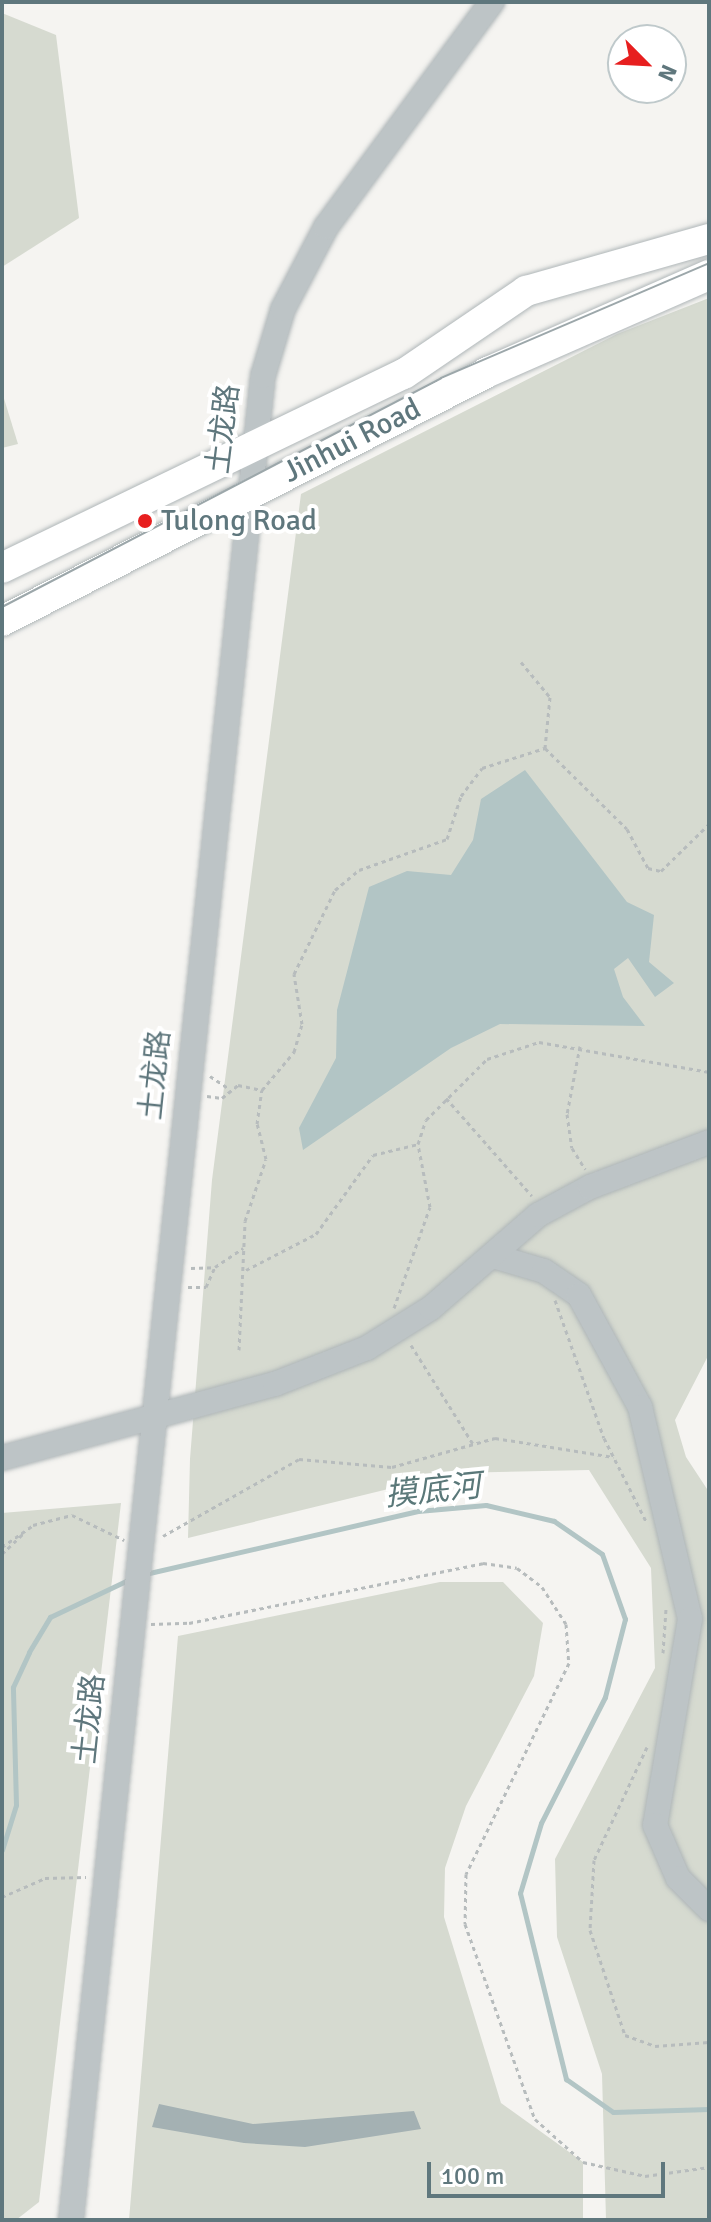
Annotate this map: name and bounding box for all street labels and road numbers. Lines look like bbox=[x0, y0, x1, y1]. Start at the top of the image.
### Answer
street label: 土龙路 bbox=[201, 382, 247, 476]
street label: Jinhui Road bbox=[277, 391, 427, 491]
street label: 土龙路 bbox=[133, 1028, 179, 1122]
street label: 土龙路 bbox=[67, 1672, 113, 1766]

